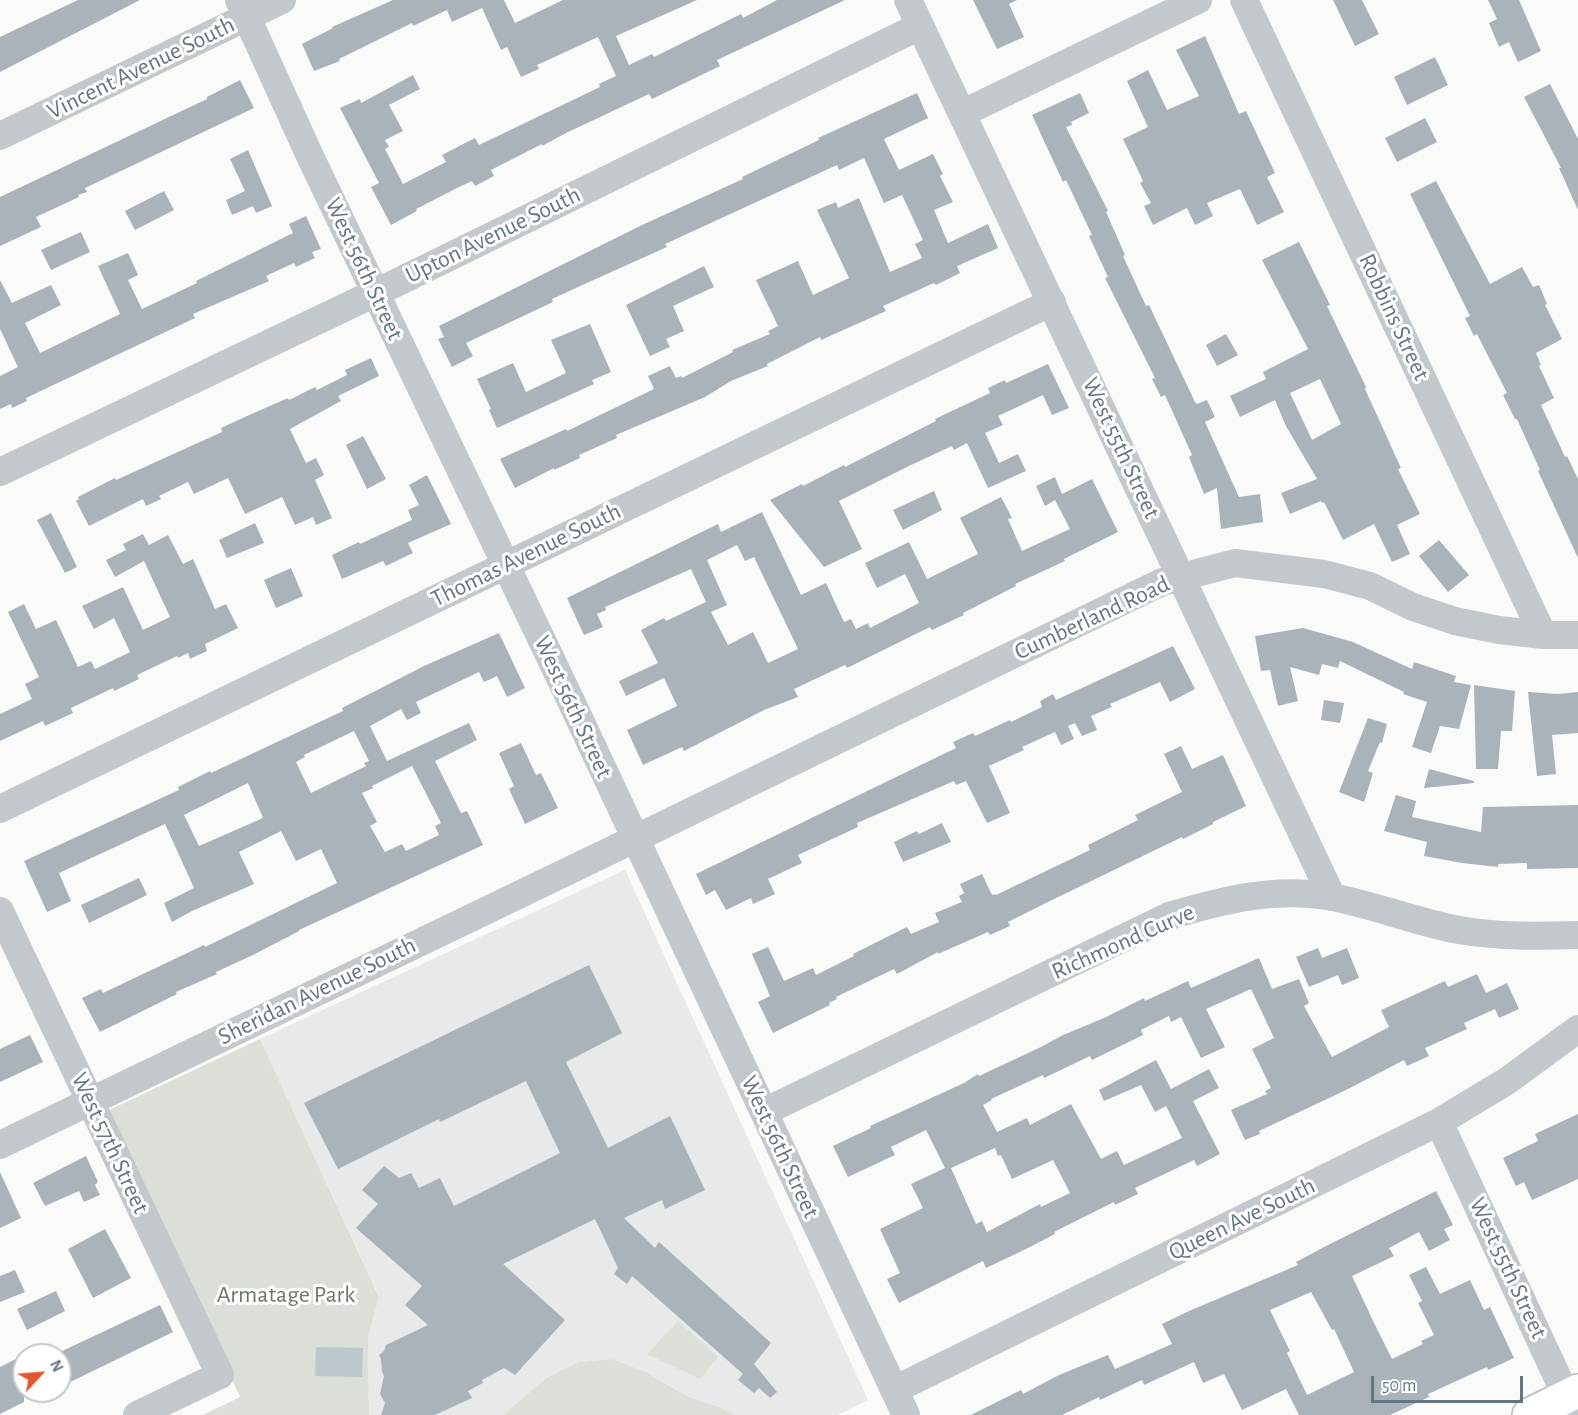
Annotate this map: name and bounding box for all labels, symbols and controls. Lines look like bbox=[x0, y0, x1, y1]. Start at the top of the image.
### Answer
street label: Vincent Avenue South bbox=[43, 10, 239, 126]
street label: Upton Avenue South bbox=[401, 180, 585, 290]
street label: West 56th Street bbox=[318, 193, 410, 345]
street label: Robbins Street bbox=[1352, 249, 1436, 385]
street label: West 55th Street bbox=[1076, 373, 1166, 523]
street label: Thomas Avenue South bbox=[426, 497, 626, 613]
street label: Cumberland Road bbox=[1010, 569, 1174, 667]
street label: West 56th Street bbox=[527, 631, 619, 783]
street label: Richmond Curve bbox=[1047, 898, 1199, 986]
street label: Sheridan Avenue South bbox=[213, 931, 421, 1051]
street label: West 57th Street bbox=[65, 1068, 155, 1218]
street label: West 56th Street bbox=[734, 1071, 826, 1223]
street label: Queen Ave South bbox=[1164, 1171, 1320, 1267]
street label: West 55th Street bbox=[1463, 1193, 1553, 1343]
park label: Armatage Park bbox=[217, 1281, 355, 1309]
north arrow bbox=[12, 1343, 72, 1403]
text: N bbox=[47, 1357, 66, 1374]
scale bar bbox=[1374, 1364, 1526, 1402]
text: 50 m bbox=[1382, 1377, 1416, 1395]

